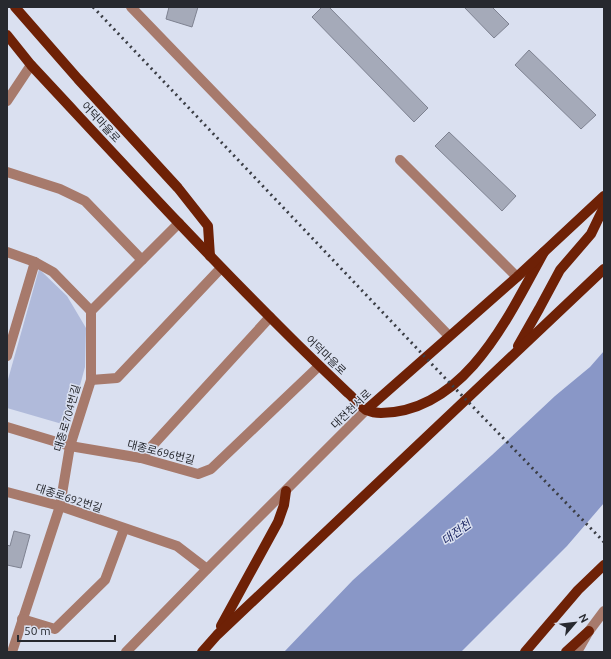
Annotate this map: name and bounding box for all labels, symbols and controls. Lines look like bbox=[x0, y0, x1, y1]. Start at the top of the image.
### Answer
street label: 어덕마을로 bbox=[79, 99, 123, 145]
street label: 어덕마을로 bbox=[304, 333, 348, 377]
street label: 대종로704번길 bbox=[52, 383, 82, 453]
street label: 대전천서로 bbox=[329, 387, 373, 431]
street label: 대종로696번길 bbox=[126, 438, 196, 466]
street label: 대종로692번길 bbox=[34, 482, 104, 514]
water label: 대전천 bbox=[439, 516, 475, 547]
north arrow bbox=[555, 603, 595, 643]
text: N bbox=[577, 612, 591, 625]
scale bar bbox=[18, 617, 115, 643]
text: 50 m bbox=[24, 624, 51, 637]

